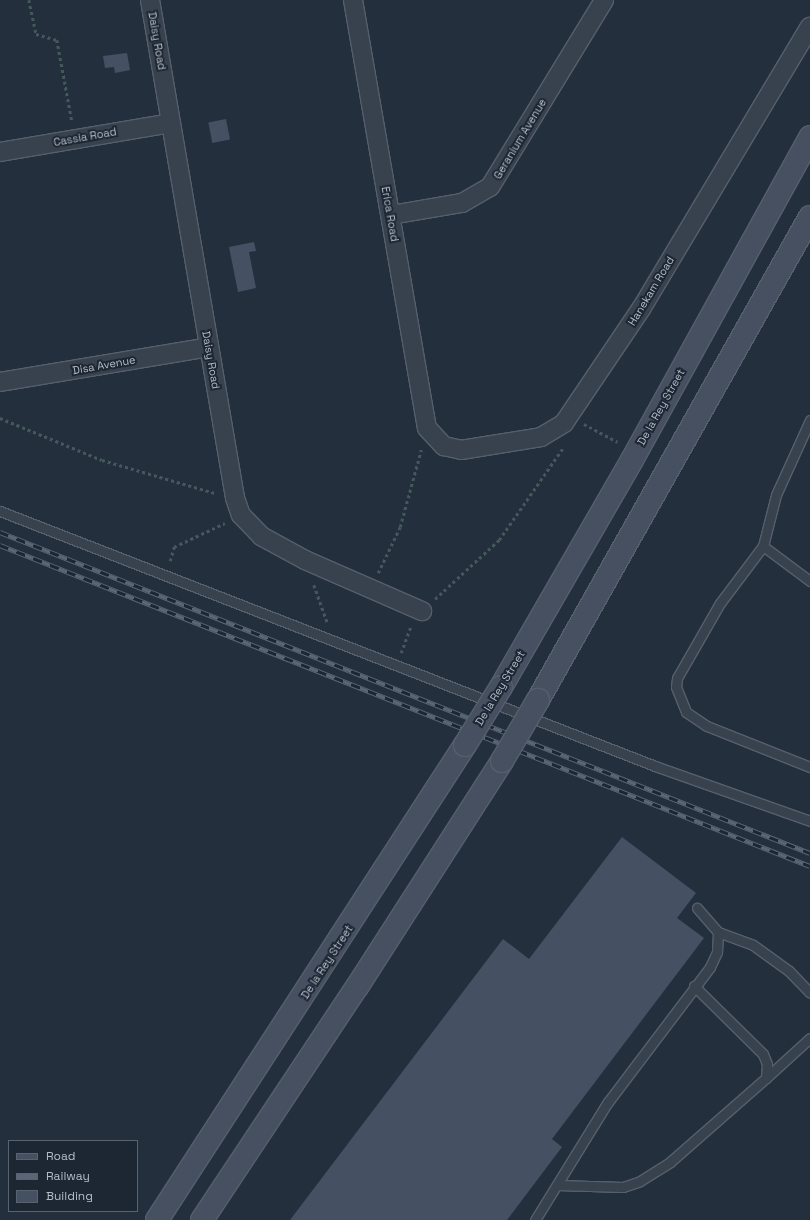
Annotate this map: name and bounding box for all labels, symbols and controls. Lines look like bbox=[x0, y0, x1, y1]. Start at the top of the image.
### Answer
street label: Daisy Road bbox=[145, 11, 169, 71]
street label: Geranium Avenue bbox=[491, 96, 549, 182]
street label: Cassia Road bbox=[52, 125, 118, 149]
street label: Erica Road bbox=[379, 185, 401, 243]
street label: Hanekam Road bbox=[625, 254, 677, 328]
street label: Daisy Road bbox=[199, 330, 223, 390]
street label: Disa Avenue bbox=[71, 353, 137, 377]
street label: De la Rey Street bbox=[635, 367, 687, 447]
street label: De la Rey Street bbox=[472, 648, 528, 728]
street label: De la Rey Street bbox=[298, 923, 356, 1001]
legend bbox=[8, 1140, 138, 1212]
text: Road bbox=[46, 1148, 75, 1164]
text: Railway bbox=[46, 1168, 90, 1184]
text: Building bbox=[46, 1188, 93, 1204]

